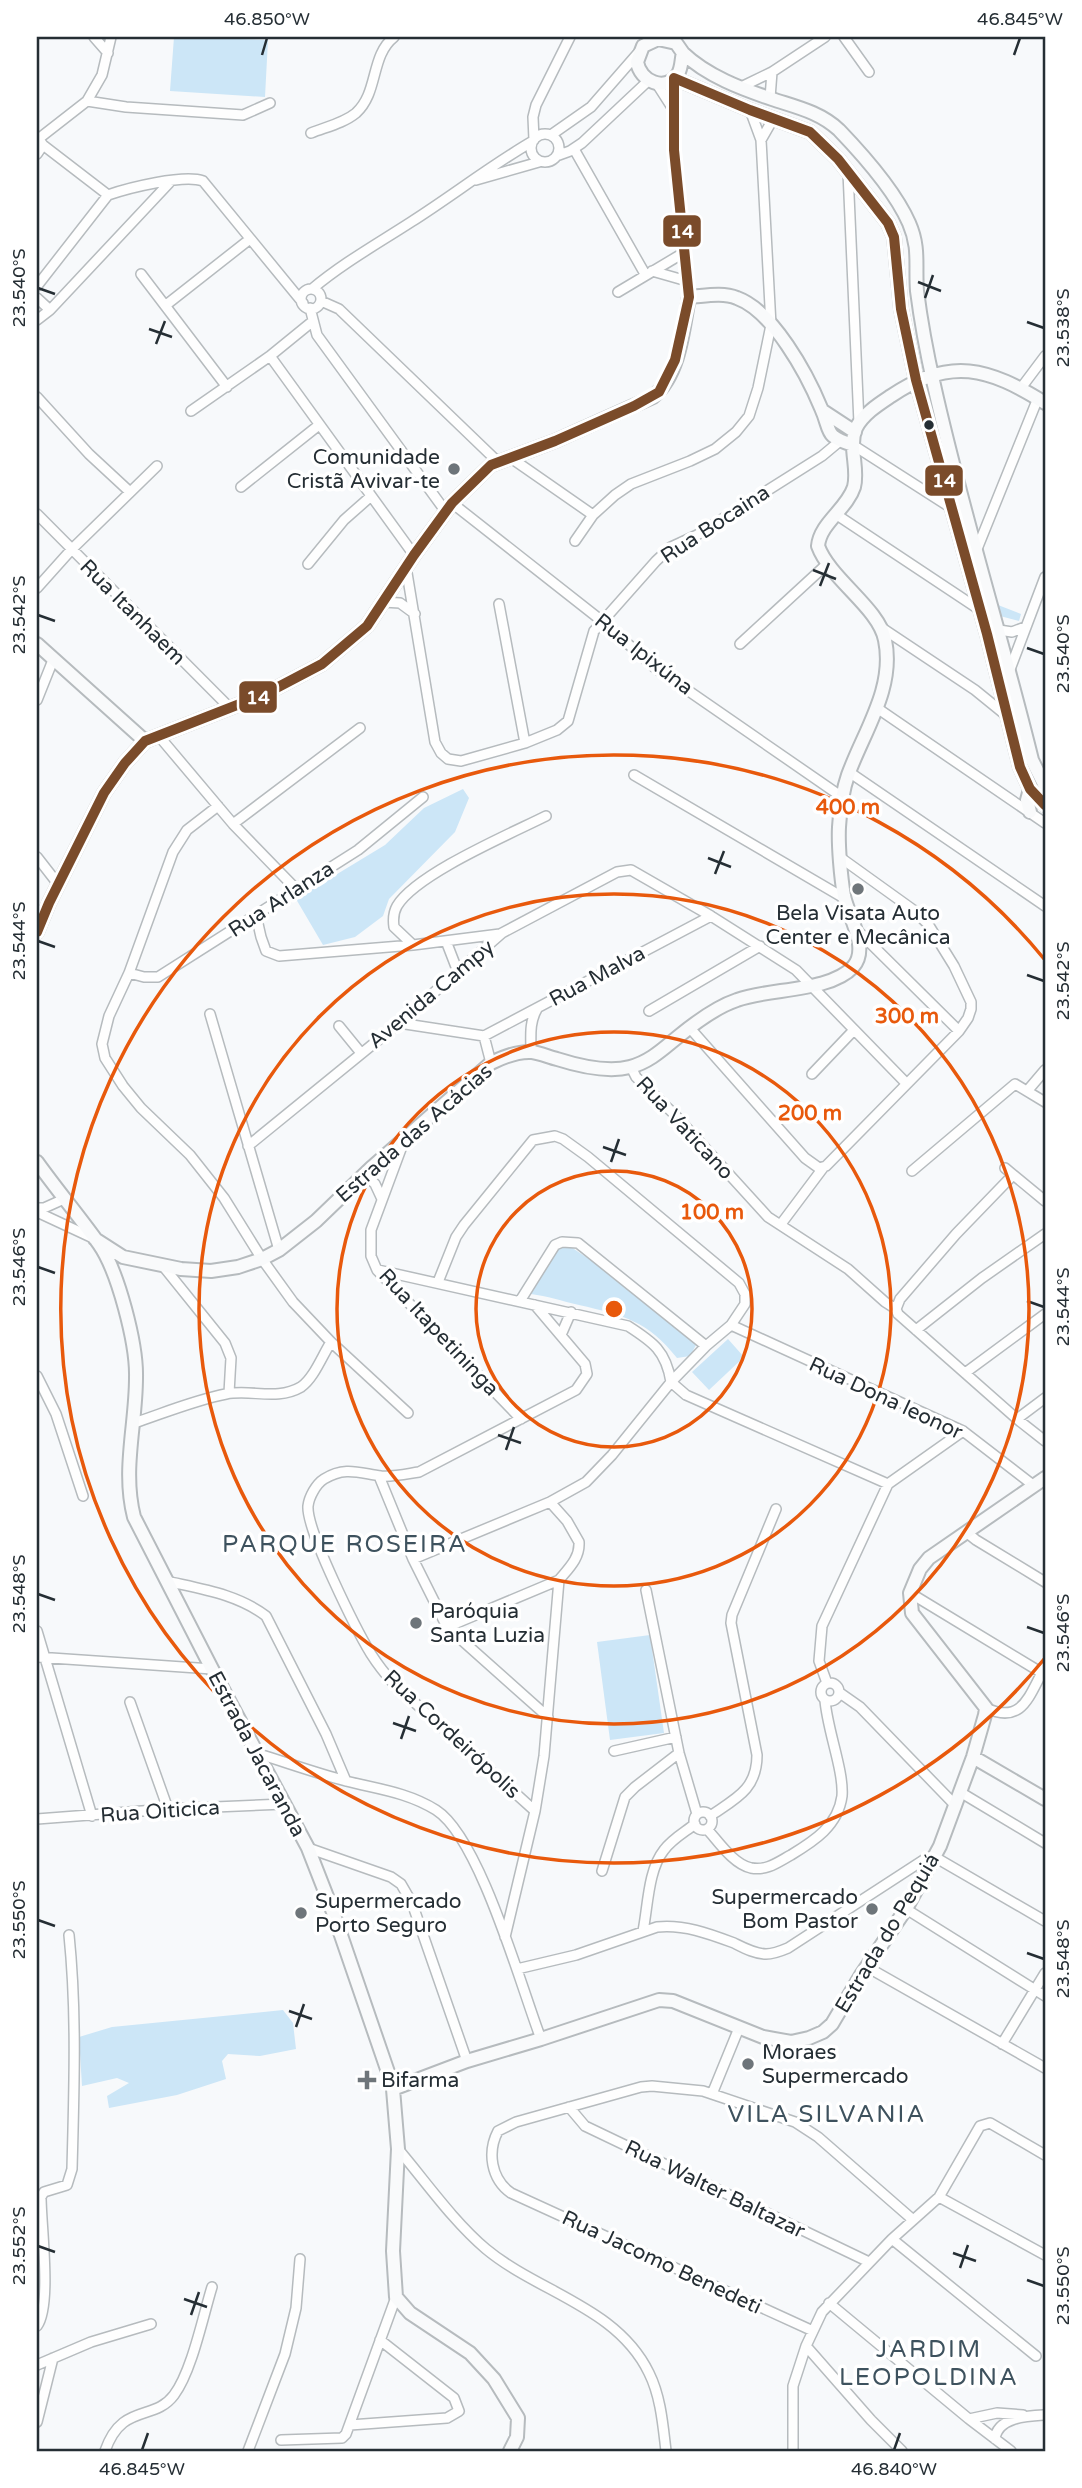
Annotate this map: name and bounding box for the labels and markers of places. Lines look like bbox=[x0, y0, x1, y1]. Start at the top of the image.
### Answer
unlabelled marker bbox=[922, 418, 936, 432]
place label: Comunidade Cristã Avivar-te bbox=[287, 445, 440, 494]
marker: Comunidade Cristã Avivar-te bbox=[446, 461, 462, 477]
marker: Bela Visata Auto Center e Mecânica bbox=[850, 881, 866, 897]
place label: Bela Visata Auto Center e Mecânica bbox=[765, 901, 951, 950]
centre of rings bbox=[602, 1297, 626, 1321]
place label: Paróquia Santa Luzia bbox=[430, 1599, 545, 1648]
marker: Paróquia Santa Luzia bbox=[408, 1615, 424, 1631]
place label: Supermercado Bom Pastor bbox=[711, 1885, 858, 1934]
place label: Supermercado Porto Seguro bbox=[315, 1889, 462, 1938]
marker: Supermercado Bom Pastor bbox=[864, 1901, 880, 1917]
marker: Supermercado Porto Seguro bbox=[293, 1905, 309, 1921]
place label: Moraes Supermercado bbox=[762, 2040, 909, 2089]
marker: Moraes Supermercado bbox=[740, 2056, 756, 2072]
place label: Bifarma bbox=[381, 2068, 459, 2093]
marker: Bifarma bbox=[359, 2072, 375, 2088]

